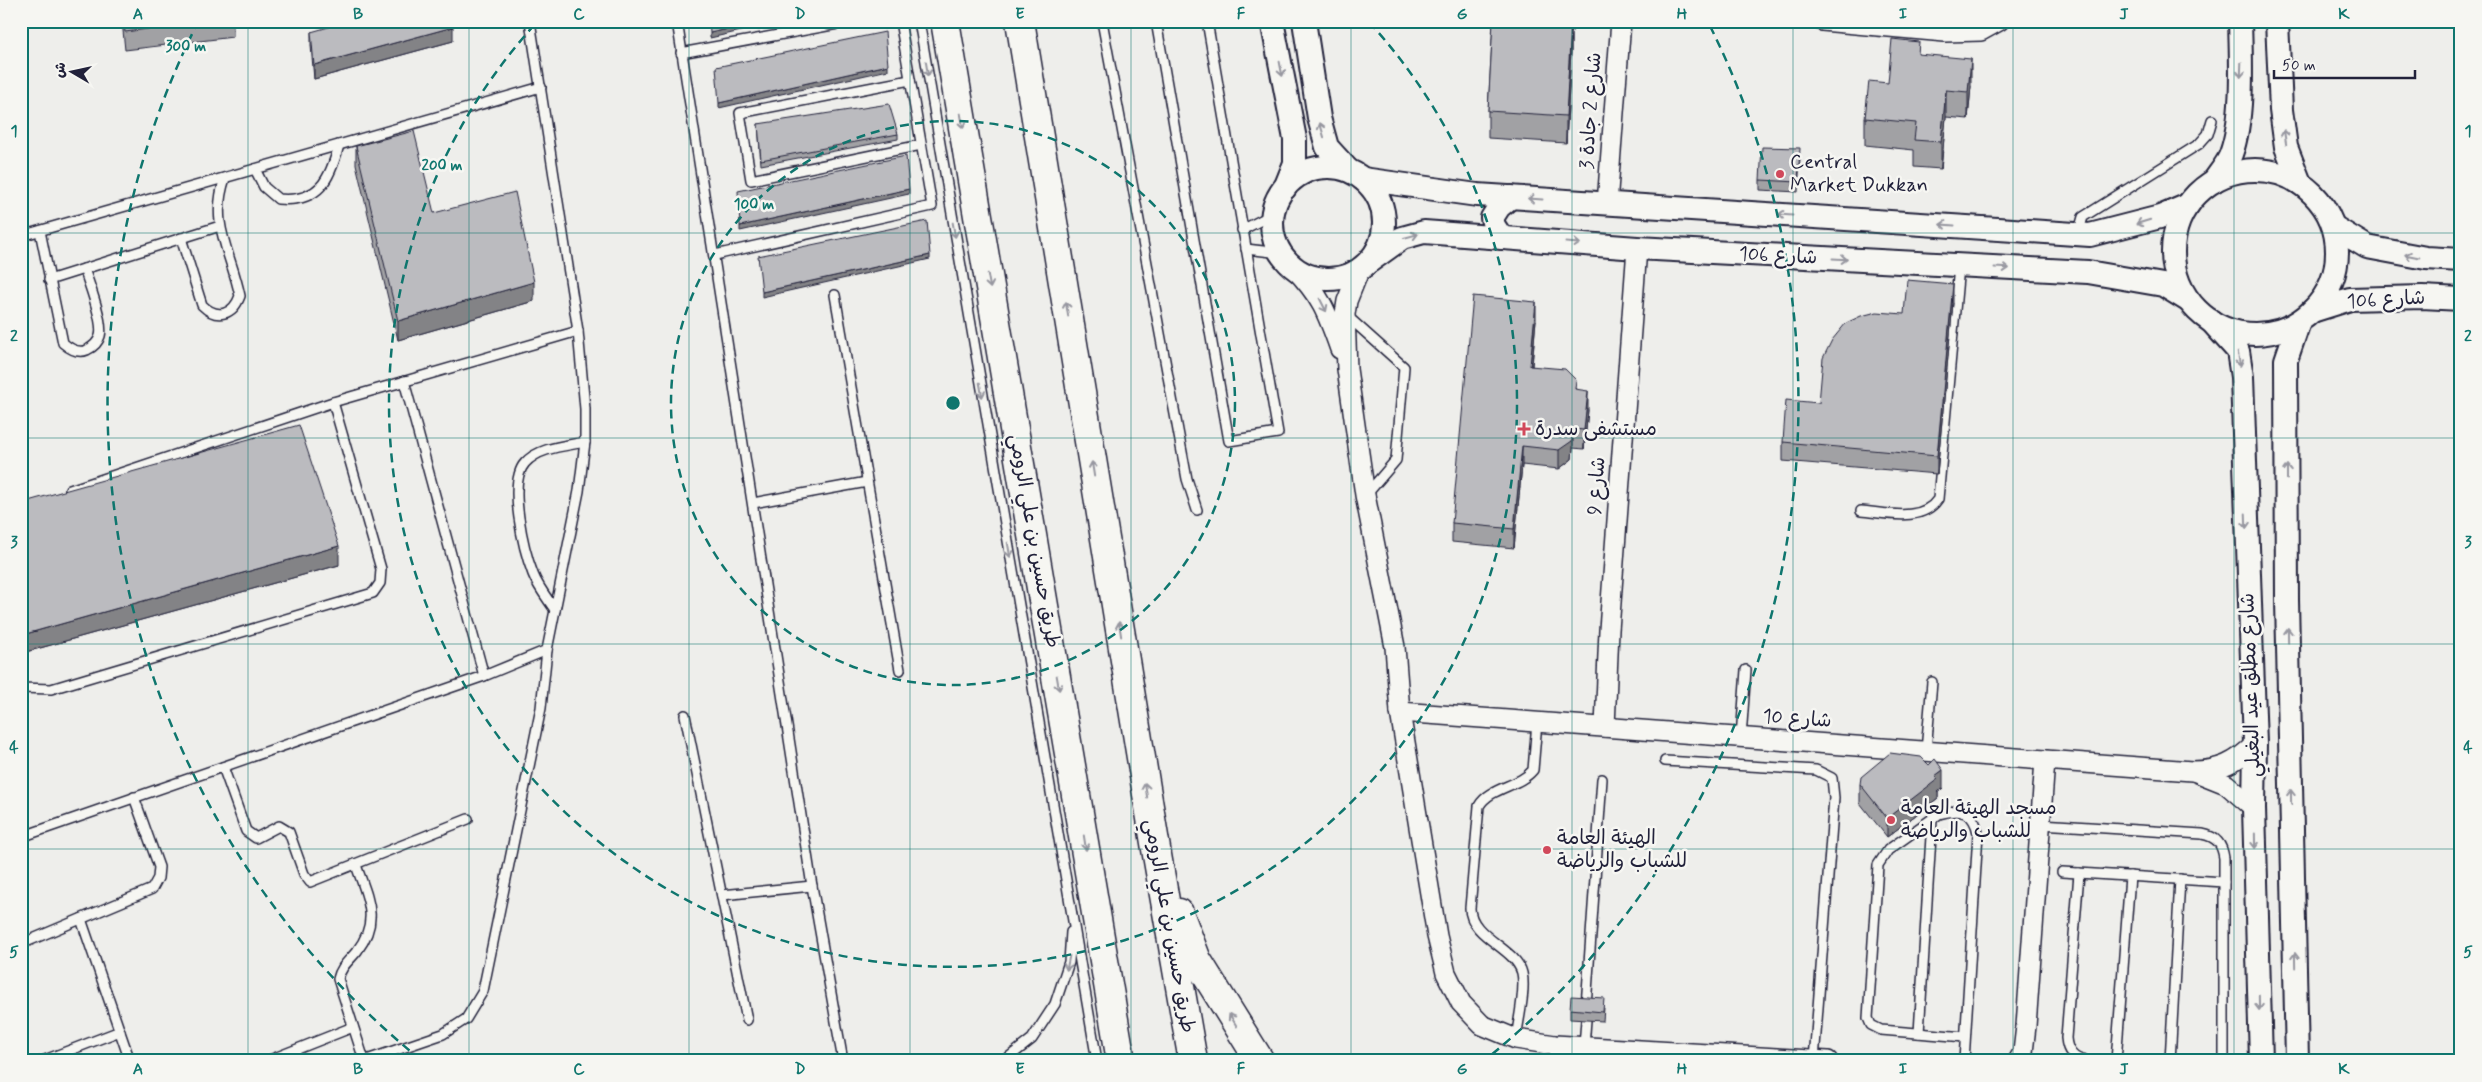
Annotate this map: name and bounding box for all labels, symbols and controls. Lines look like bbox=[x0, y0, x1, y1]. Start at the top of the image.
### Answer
text: A bbox=[133, 4, 143, 25]
text: B bbox=[353, 4, 363, 25]
text: C bbox=[573, 4, 585, 25]
text: D bbox=[794, 4, 806, 25]
text: E bbox=[1015, 4, 1025, 25]
text: F bbox=[1237, 4, 1246, 25]
text: G bbox=[1457, 4, 1468, 25]
text: H bbox=[1677, 4, 1688, 25]
text: I bbox=[1899, 4, 1908, 25]
text: J bbox=[2119, 4, 2129, 25]
text: K bbox=[2338, 4, 2350, 25]
text: 300 m bbox=[166, 37, 206, 57]
north arrow bbox=[48, 48, 98, 98]
scale bar bbox=[2274, 48, 2416, 80]
street label: شارع 2 جادة 3 bbox=[1573, 52, 1609, 170]
text: 50 m bbox=[2282, 56, 2316, 76]
text: ش bbox=[50, 61, 70, 79]
one-way arrow bbox=[922, 61, 932, 77]
one-way arrow bbox=[1277, 61, 1287, 77]
one-way arrow bbox=[2236, 62, 2245, 78]
one-way arrow bbox=[958, 113, 968, 129]
text: 1 bbox=[10, 121, 18, 142]
text: 1 bbox=[2464, 121, 2472, 142]
one-way arrow bbox=[1317, 122, 1327, 138]
one-way arrow bbox=[2279, 129, 2289, 145]
place label: Central Market Dukkan bbox=[1790, 149, 1928, 199]
text: 200 m bbox=[422, 156, 463, 176]
marker: Central Market Dukkan bbox=[1774, 168, 1786, 180]
one-way arrow bbox=[1527, 194, 1543, 204]
text: 100 m bbox=[734, 195, 774, 215]
one-way arrow bbox=[1777, 211, 1793, 220]
one-way arrow bbox=[2135, 218, 2151, 228]
one-way arrow bbox=[949, 221, 959, 237]
one-way arrow bbox=[1939, 221, 1955, 230]
one-way arrow bbox=[1403, 230, 1419, 240]
one-way arrow bbox=[1565, 238, 1581, 248]
street label: شارع 106 bbox=[1738, 240, 1818, 272]
one-way arrow bbox=[2405, 250, 2421, 260]
one-way arrow bbox=[1832, 254, 1848, 264]
one-way arrow bbox=[1994, 263, 2010, 272]
one-way arrow bbox=[985, 273, 995, 289]
street label: شارع 106 bbox=[2346, 284, 2426, 316]
one-way arrow bbox=[1319, 297, 1328, 312]
one-way arrow bbox=[1061, 301, 1071, 317]
text: 2 bbox=[10, 326, 18, 347]
text: 2 bbox=[2464, 326, 2472, 347]
one-way arrow bbox=[2235, 350, 2245, 366]
one-way arrow bbox=[977, 381, 987, 397]
centre of rings bbox=[944, 394, 962, 412]
place label: مستشفى سدرة bbox=[1535, 416, 1657, 443]
marker: مستشفى سدرة bbox=[1517, 422, 1531, 436]
street label: طريق حسين بن علي الرومي bbox=[999, 432, 1066, 651]
street label: شارع 9 bbox=[1581, 456, 1613, 516]
one-way arrow bbox=[1088, 461, 1098, 477]
one-way arrow bbox=[2282, 464, 2292, 480]
one-way arrow bbox=[2242, 513, 2251, 529]
text: 3 bbox=[10, 532, 18, 553]
text: 3 bbox=[2464, 532, 2472, 553]
one-way arrow bbox=[1004, 542, 1014, 558]
street label: شارع مطلق عيد البغيلي bbox=[2234, 592, 2271, 778]
one-way arrow bbox=[1114, 622, 1124, 638]
one-way arrow bbox=[2283, 627, 2292, 643]
one-way arrow bbox=[1053, 675, 1063, 691]
street label: شارع 10 bbox=[1762, 703, 1832, 735]
text: 4 bbox=[9, 737, 19, 758]
text: 4 bbox=[2463, 737, 2473, 758]
one-way arrow bbox=[1140, 782, 1150, 798]
one-way arrow bbox=[2286, 789, 2296, 806]
place label: مسجد الهيئة العامة للشباب والرياضة bbox=[1901, 795, 2057, 845]
marker: مسجد الهيئة العامة للشباب والرياضة bbox=[1885, 814, 1897, 826]
street label: طريق حسين بن علي الرومي bbox=[1134, 817, 1201, 1036]
place label: الهيئة العامة للشباب والرياضة bbox=[1557, 825, 1687, 875]
one-way arrow bbox=[2250, 832, 2260, 849]
one-way arrow bbox=[1080, 835, 1090, 851]
marker: الهيئة العامة للشباب والرياضة bbox=[1541, 844, 1553, 856]
text: 5 bbox=[9, 942, 19, 963]
text: 5 bbox=[2463, 942, 2473, 963]
one-way arrow bbox=[2290, 952, 2300, 968]
one-way arrow bbox=[1063, 954, 1072, 970]
one-way arrow bbox=[2254, 995, 2264, 1011]
one-way arrow bbox=[1228, 1013, 1238, 1028]
text: A bbox=[133, 1059, 143, 1080]
text: B bbox=[353, 1059, 363, 1080]
text: C bbox=[573, 1059, 585, 1080]
text: D bbox=[794, 1059, 806, 1080]
text: E bbox=[1015, 1059, 1025, 1080]
text: F bbox=[1237, 1059, 1246, 1080]
text: G bbox=[1457, 1059, 1468, 1080]
text: H bbox=[1677, 1059, 1688, 1080]
text: I bbox=[1899, 1059, 1908, 1080]
text: J bbox=[2119, 1059, 2129, 1080]
text: K bbox=[2338, 1059, 2350, 1080]

